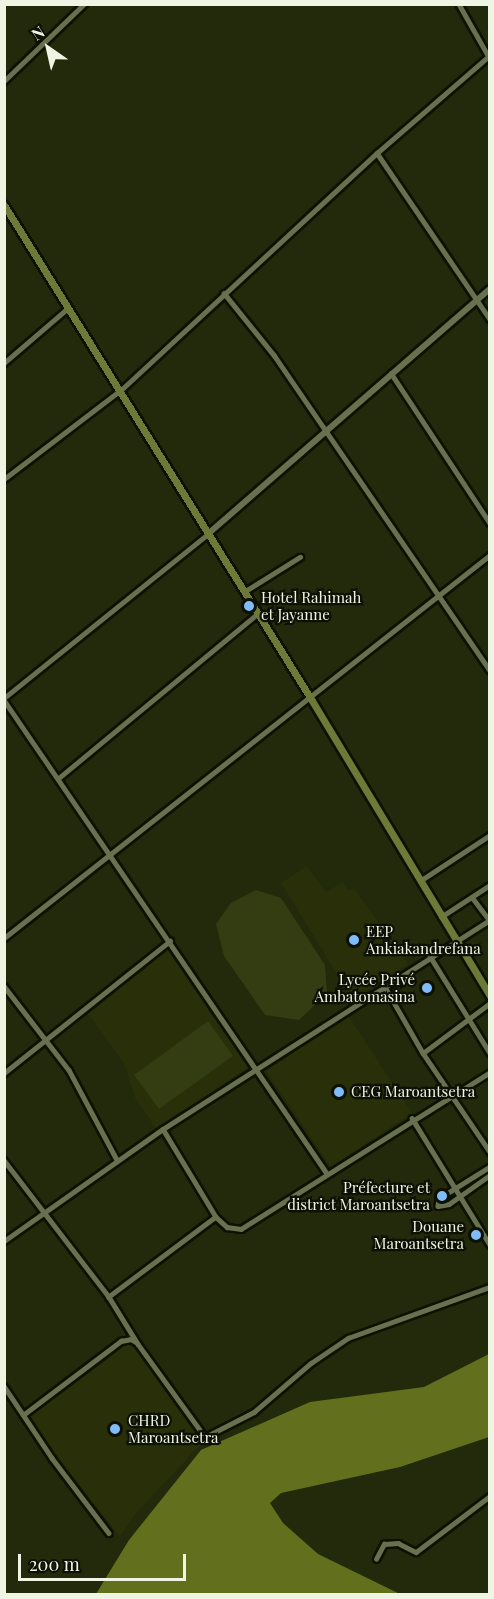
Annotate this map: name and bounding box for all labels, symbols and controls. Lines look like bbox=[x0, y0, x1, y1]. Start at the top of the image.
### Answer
north arrow bbox=[18, 18, 78, 78]
text: N bbox=[27, 21, 48, 45]
place label: Hotel Rahimah et Jayanne bbox=[261, 588, 361, 623]
marker: Hotel Rahimah et Jayanne bbox=[242, 599, 256, 613]
place label: EEP Ankiakandrefana bbox=[366, 922, 481, 957]
marker: EEP Ankiakandrefana bbox=[347, 933, 361, 947]
place label: Lycée Privé Ambatomasina bbox=[314, 970, 415, 1005]
marker: Lycée Privé Ambatomasina bbox=[420, 981, 434, 995]
place label: CEG Maroantsetra bbox=[351, 1083, 475, 1101]
marker: CEG Maroantsetra bbox=[332, 1085, 346, 1099]
place label: Préfecture et district Maroantsetra bbox=[287, 1178, 430, 1213]
marker: Préfecture et district Maroantsetra bbox=[435, 1189, 449, 1203]
place label: Douane Maroantsetra bbox=[373, 1217, 464, 1252]
marker: Douane Maroantsetra bbox=[469, 1228, 483, 1242]
place label: CHRD Maroantsetra bbox=[128, 1411, 219, 1446]
marker: CHRD Maroantsetra bbox=[106, 1420, 124, 1438]
scale bar bbox=[21, 1542, 189, 1580]
text: 200 m bbox=[29, 1552, 80, 1576]

